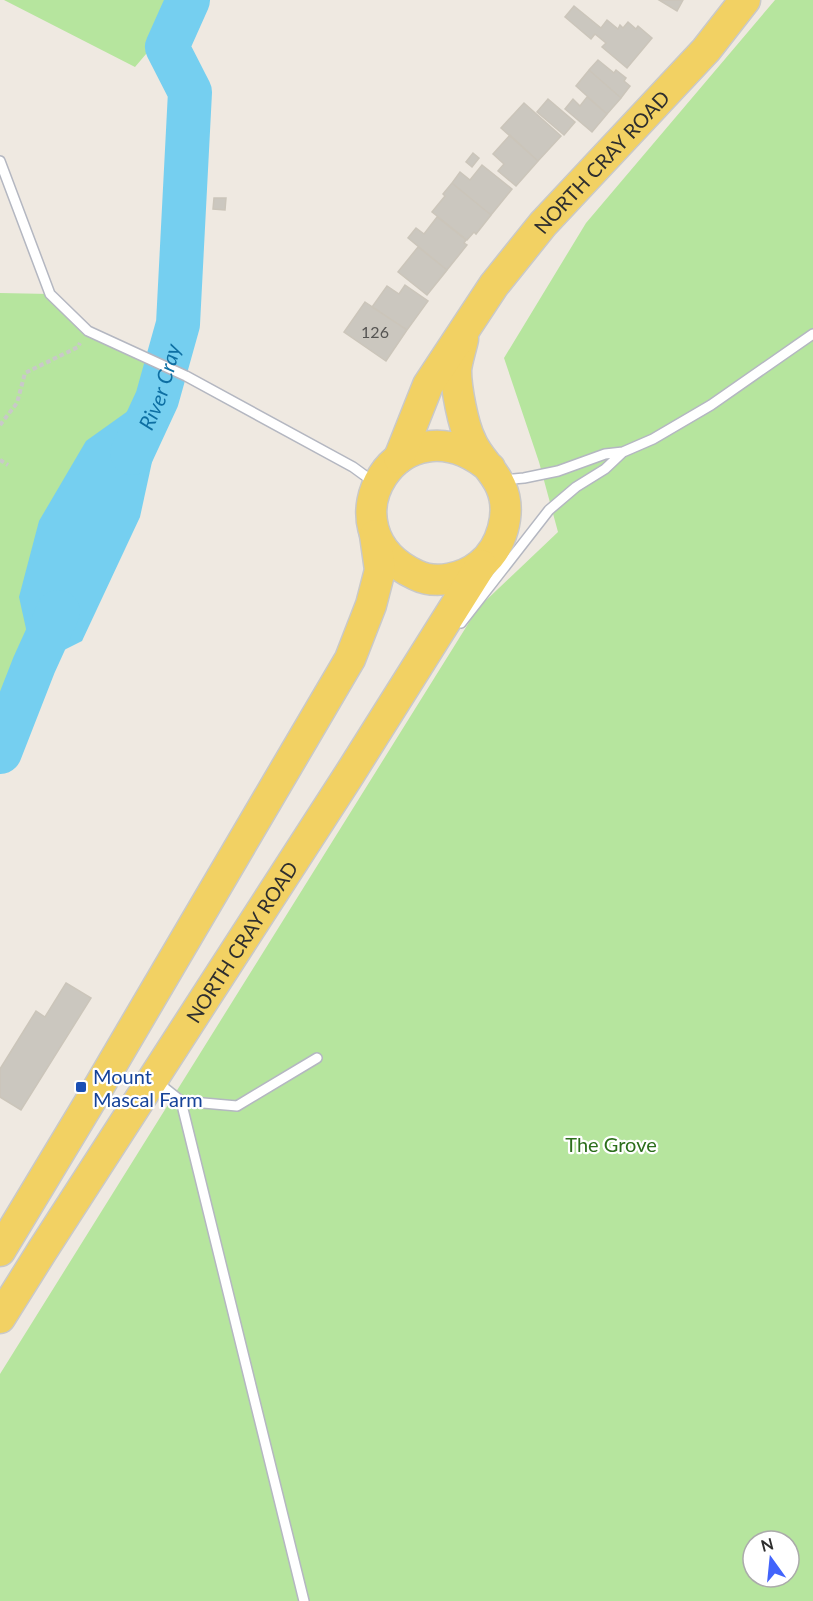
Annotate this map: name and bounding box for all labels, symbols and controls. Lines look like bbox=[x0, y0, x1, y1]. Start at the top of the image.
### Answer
street label: NORTH CRAY ROAD bbox=[528, 85, 674, 238]
house number: 126 bbox=[361, 322, 389, 341]
water label: River Cray bbox=[132, 340, 185, 433]
street label: NORTH CRAY ROAD bbox=[181, 857, 302, 1027]
place label: Mount Mascal Farm bbox=[93, 1064, 203, 1111]
marker: Mount Mascal Farm bbox=[74, 1080, 88, 1094]
park label: The Grove bbox=[565, 1132, 657, 1156]
north arrow bbox=[741, 1529, 801, 1589]
text: N bbox=[759, 1533, 775, 1555]

